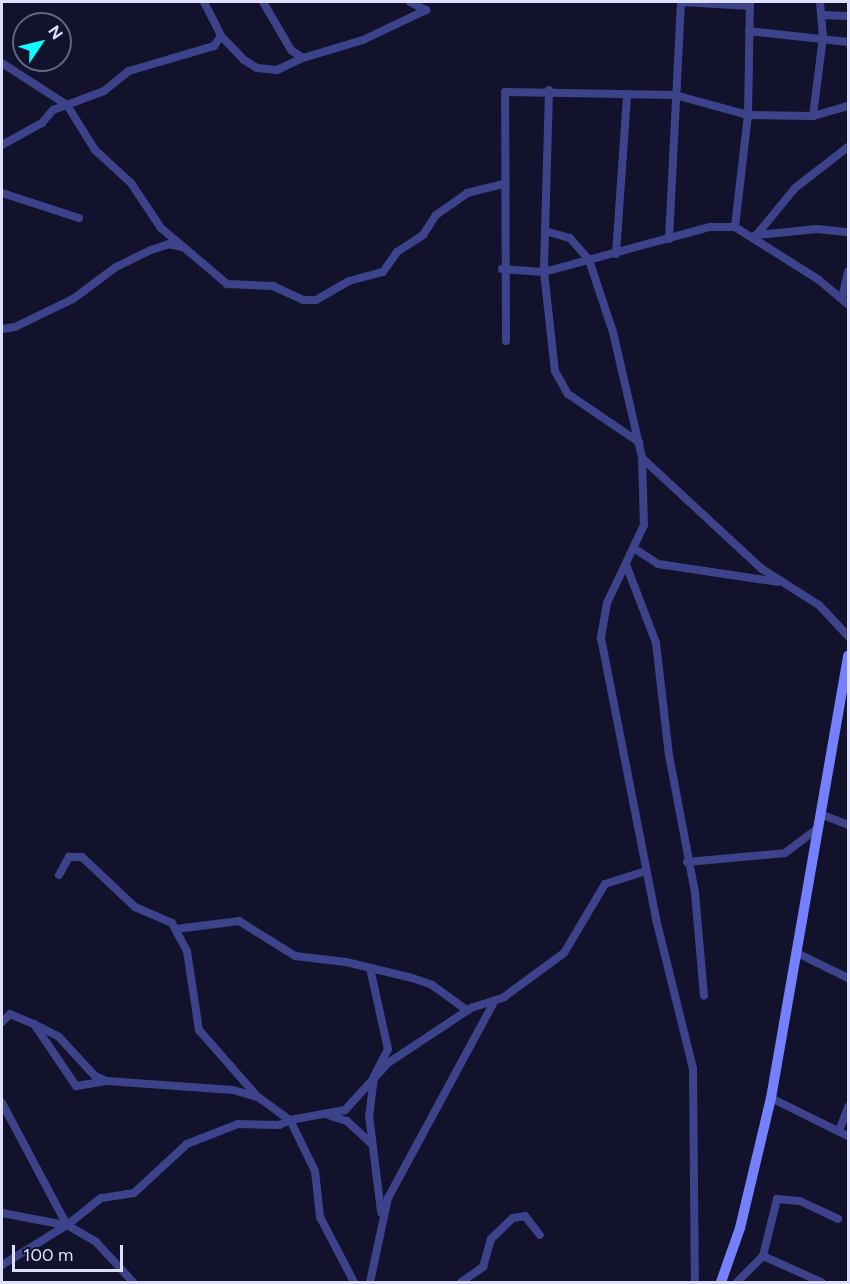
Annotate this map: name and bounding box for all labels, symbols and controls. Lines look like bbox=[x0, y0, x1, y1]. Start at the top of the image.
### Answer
north arrow bbox=[12, 12, 72, 72]
text: N bbox=[44, 22, 67, 43]
scale bar bbox=[15, 1233, 126, 1271]
text: 100 m bbox=[23, 1244, 73, 1266]

